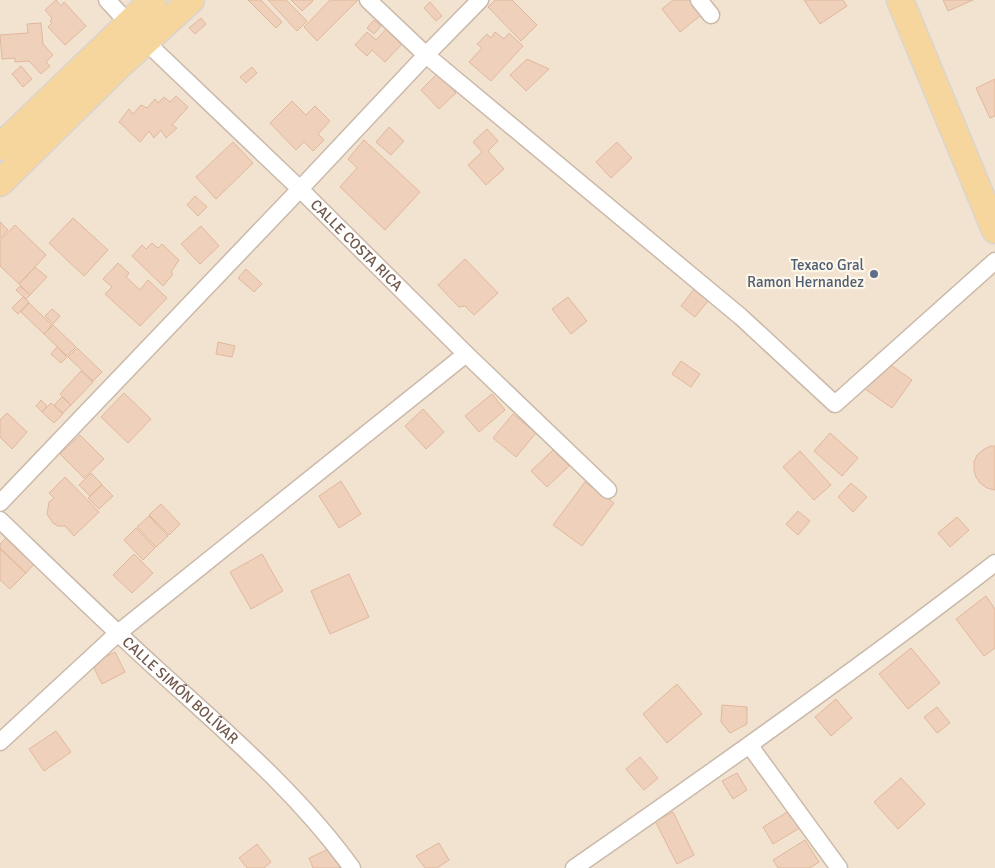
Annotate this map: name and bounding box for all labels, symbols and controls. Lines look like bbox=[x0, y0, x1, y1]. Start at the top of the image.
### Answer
street label: CALLE COSTA RICA bbox=[307, 196, 406, 295]
place label: Texaco Gral Ramon Hernandez bbox=[747, 256, 864, 291]
marker: Texaco Gral Ramon Hernandez bbox=[868, 268, 880, 280]
street label: CALLE SIMÓN BOLÍVAR bbox=[119, 633, 242, 748]

